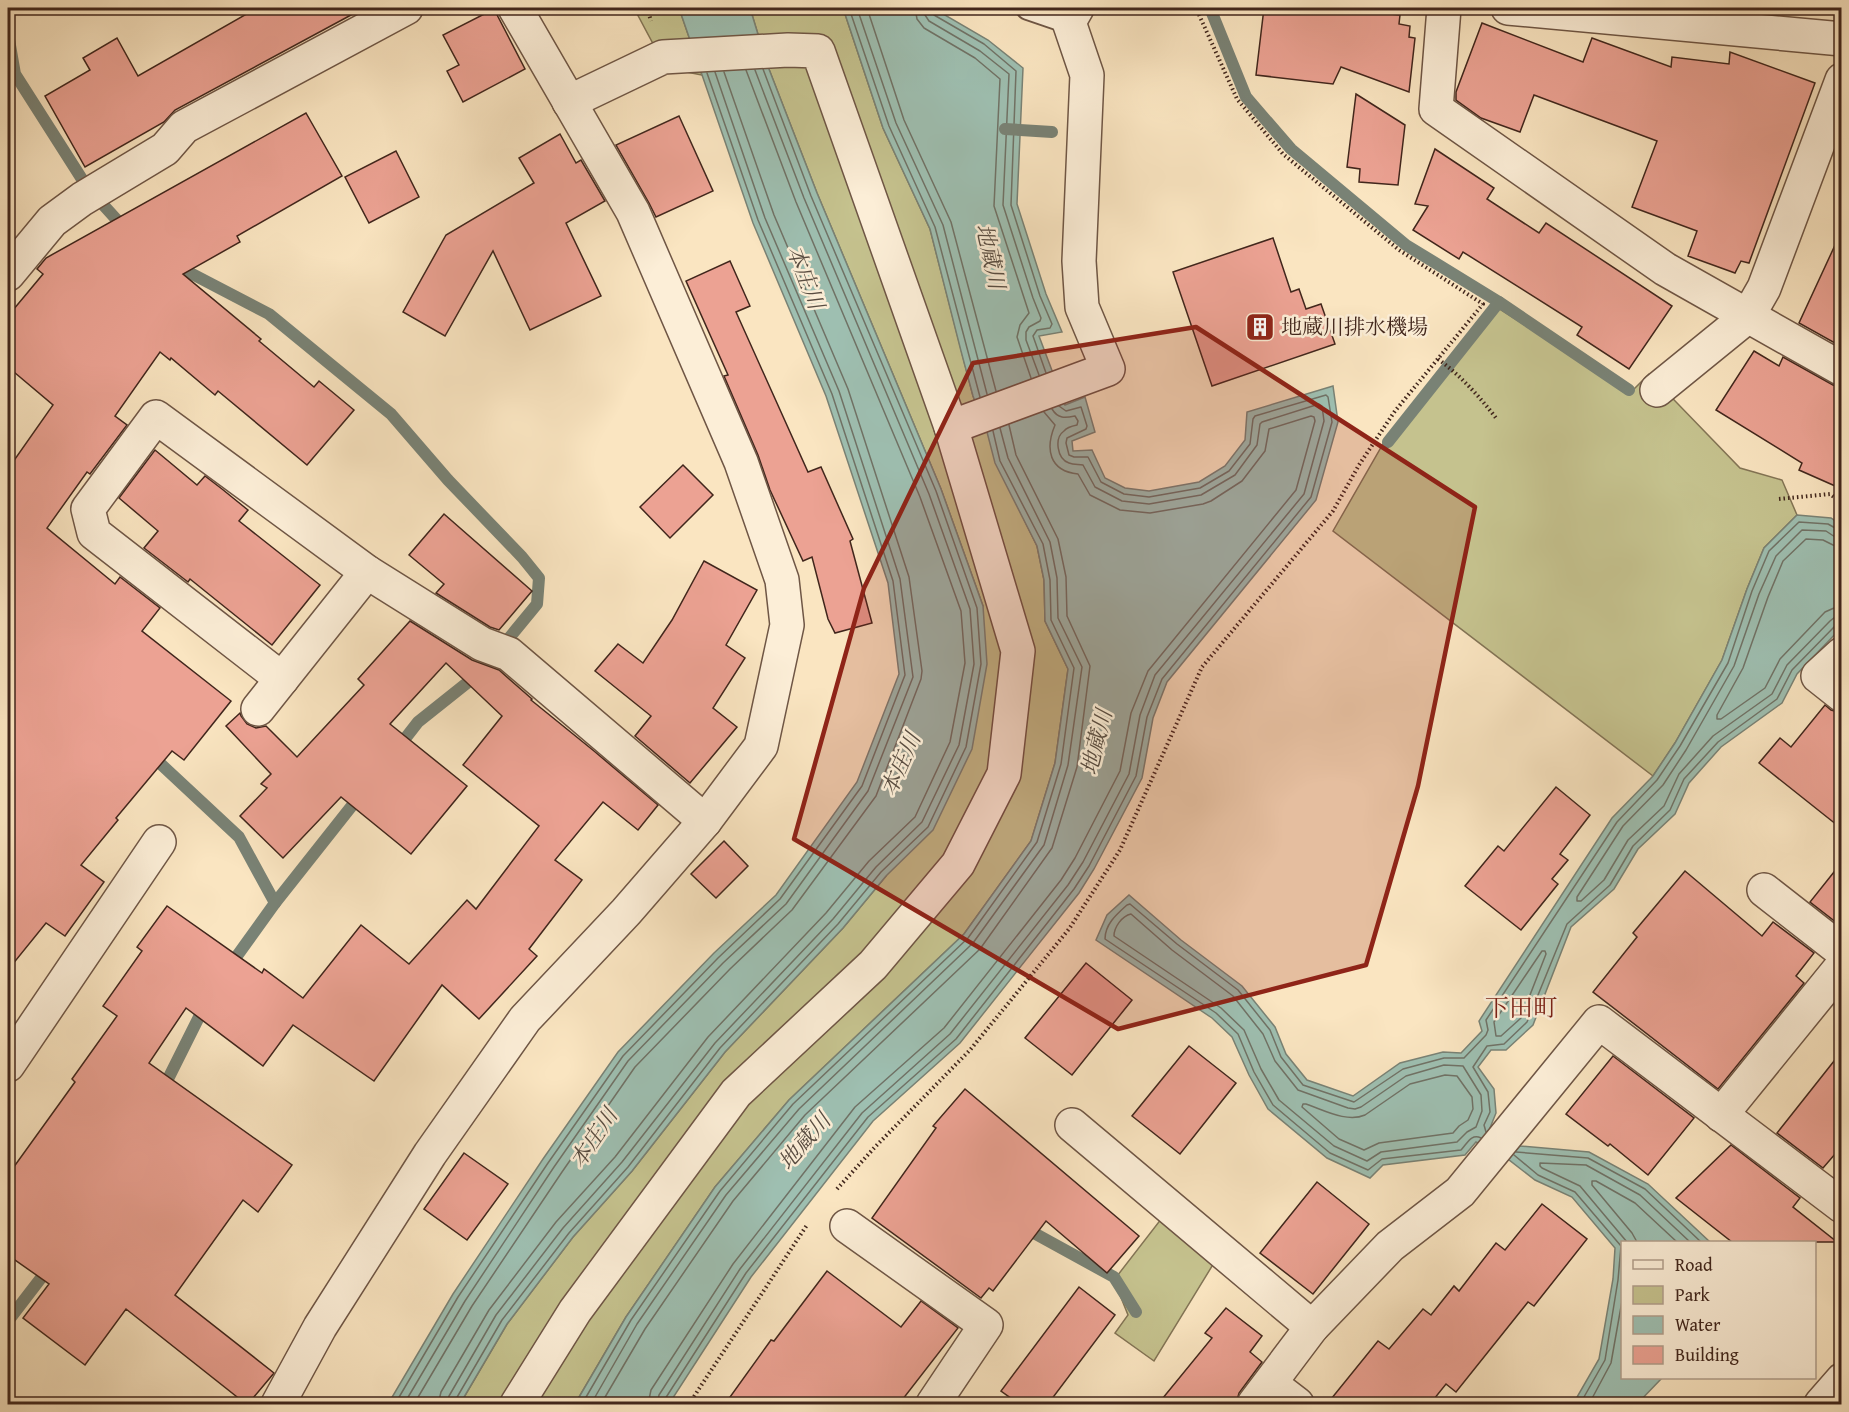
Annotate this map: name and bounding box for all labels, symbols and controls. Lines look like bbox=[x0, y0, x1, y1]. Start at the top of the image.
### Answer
water label: 地蔵川 bbox=[968, 220, 1014, 294]
water label: 本庄川 bbox=[779, 240, 833, 315]
building icon: 地蔵川排水機場 bbox=[1244, 311, 1276, 343]
place label: 地蔵川排水機場 bbox=[1281, 311, 1428, 342]
water label: 地蔵川 bbox=[1072, 704, 1120, 778]
water label: 本庄川 bbox=[872, 726, 929, 801]
district label: 下田町 bbox=[1485, 990, 1557, 1025]
water label: 本庄川 bbox=[561, 1100, 626, 1174]
water label: 地蔵川 bbox=[770, 1104, 839, 1176]
legend bbox=[1621, 1241, 1816, 1379]
text: Road bbox=[1675, 1251, 1713, 1278]
text: Park bbox=[1675, 1281, 1711, 1308]
text: Water bbox=[1675, 1311, 1721, 1338]
text: Building bbox=[1675, 1341, 1739, 1368]

